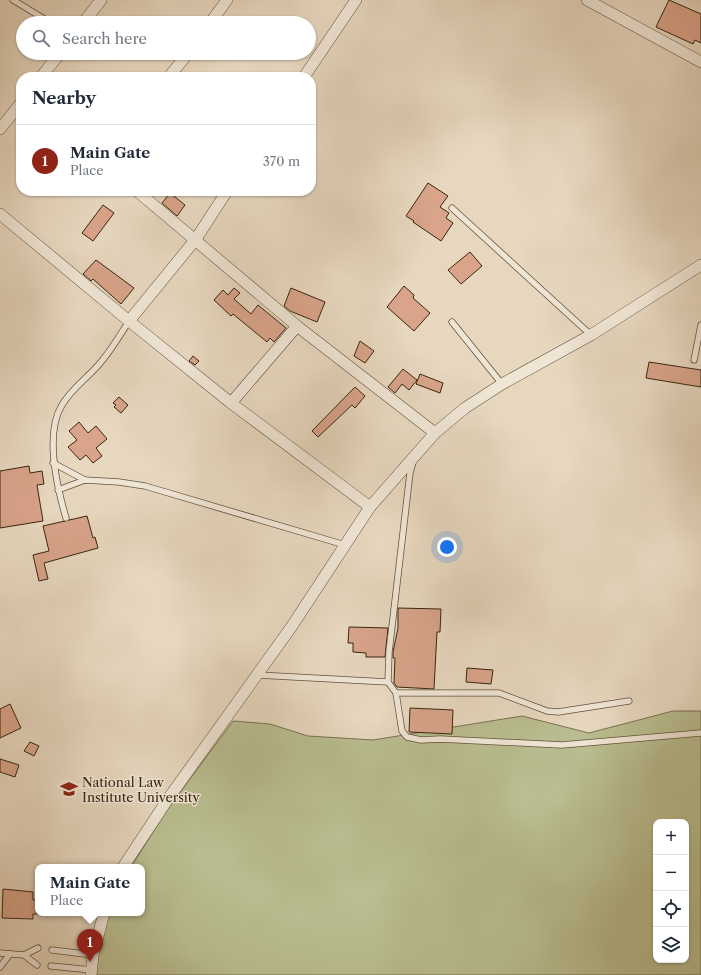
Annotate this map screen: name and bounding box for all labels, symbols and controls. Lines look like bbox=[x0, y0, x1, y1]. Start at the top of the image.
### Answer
search box bbox=[16, 16, 316, 60]
icon: search bbox=[30, 27, 52, 49]
text: Search here bbox=[62, 29, 147, 48]
text: Nearby bbox=[32, 88, 96, 108]
text: Main Gate bbox=[70, 143, 150, 162]
text: 1 bbox=[42, 153, 48, 169]
text: 370 m bbox=[263, 153, 300, 169]
text: Place bbox=[70, 162, 103, 178]
your location bbox=[437, 537, 457, 557]
place label: National Law Institute University bbox=[82, 774, 200, 805]
school or university icon: National Law Institute University bbox=[59, 779, 79, 799]
map controls bbox=[653, 819, 689, 963]
button: + bbox=[653, 819, 689, 855]
button: − bbox=[653, 855, 689, 891]
popup bbox=[35, 864, 145, 916]
text: Main Gate bbox=[50, 873, 130, 892]
button: locate bbox=[653, 891, 689, 927]
text: Place bbox=[50, 892, 83, 908]
button: layers bbox=[653, 927, 689, 963]
pin: 1 bbox=[77, 929, 103, 962]

